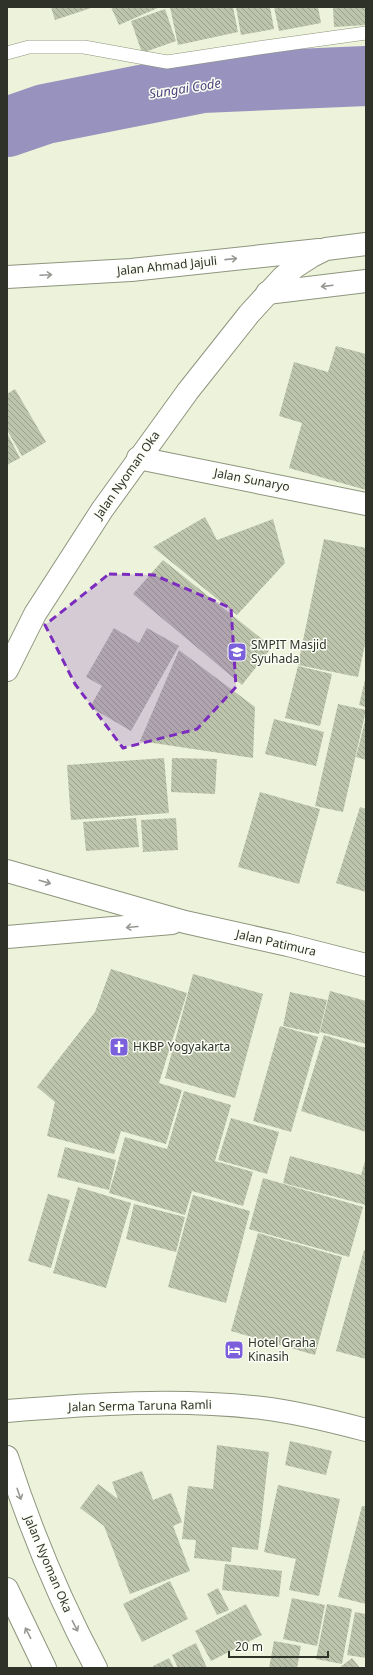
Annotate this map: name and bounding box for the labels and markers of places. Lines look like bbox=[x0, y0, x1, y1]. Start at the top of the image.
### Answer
place label: SMPIT Masjid Syuhada bbox=[251, 636, 327, 667]
school or university icon: SMPIT Masjid Syuhada bbox=[226, 641, 248, 663]
church icon: HKBP Yogyakarta bbox=[108, 1036, 130, 1058]
place label: HKBP Yogyakarta bbox=[133, 1038, 230, 1055]
place label: Hotel Graha Kinasih bbox=[248, 1334, 316, 1365]
hotel icon: Hotel Graha Kinasih bbox=[223, 1339, 245, 1361]

